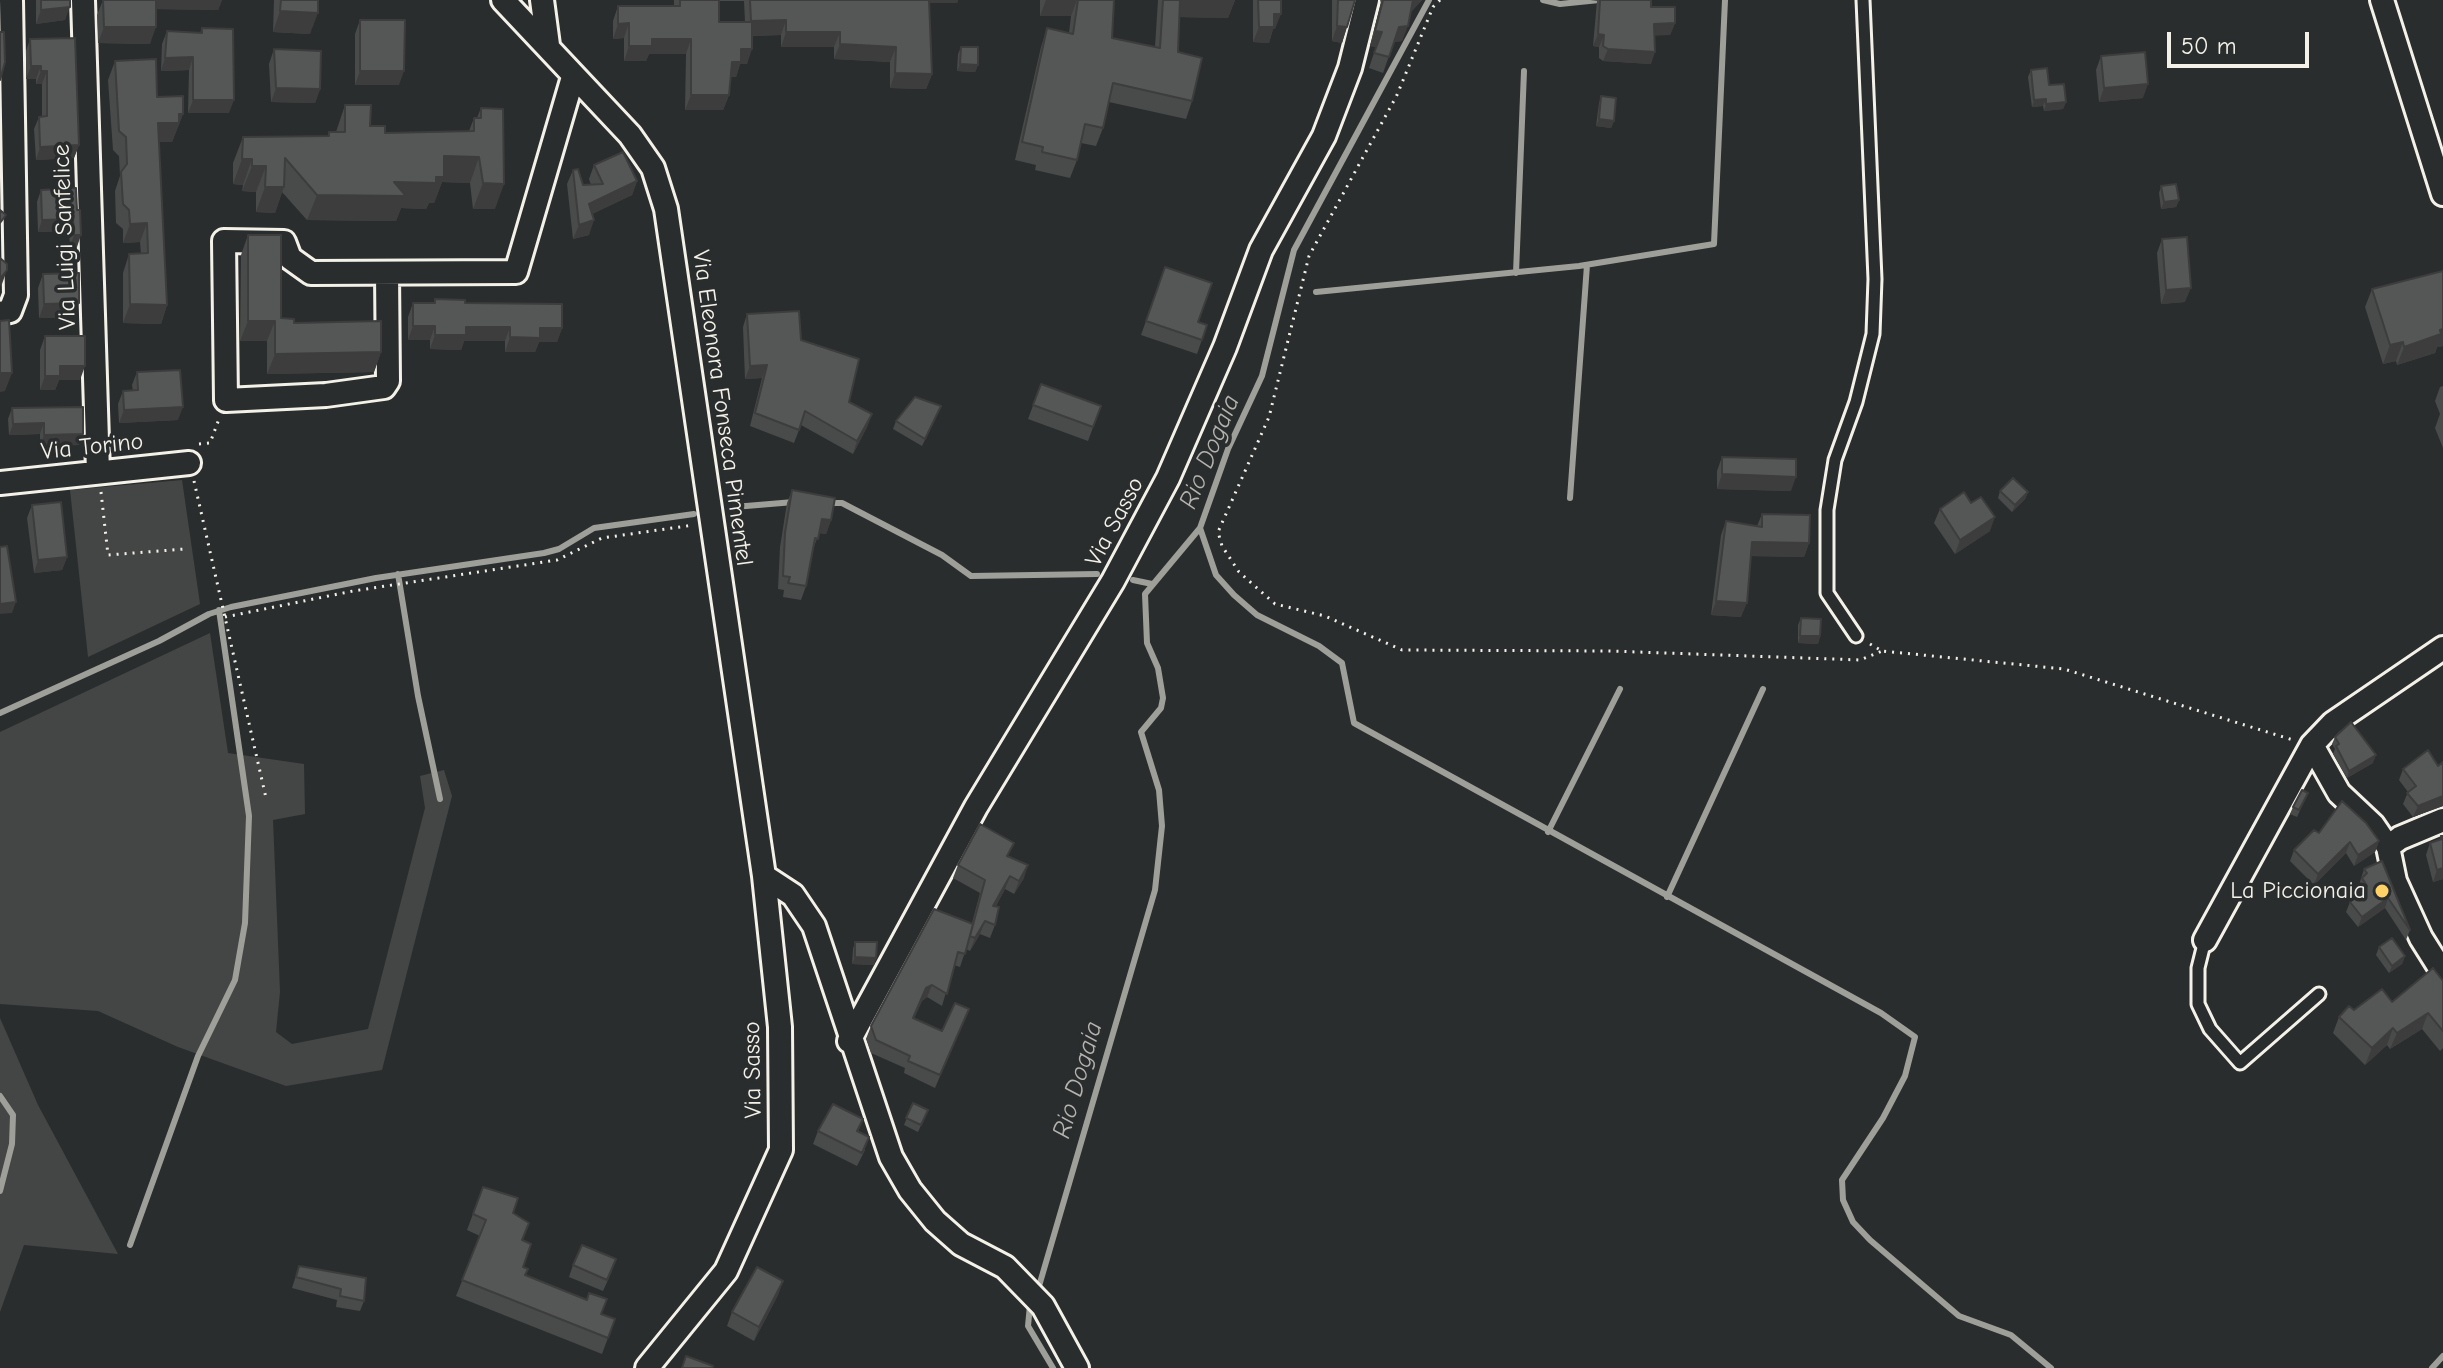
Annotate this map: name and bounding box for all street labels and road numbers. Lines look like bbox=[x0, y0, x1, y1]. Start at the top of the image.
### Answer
street label: Via Luigi Sanfelice bbox=[47, 144, 83, 330]
street label: Via Eleonora Fonseca Pimentel bbox=[686, 248, 758, 568]
street label: Via Torino bbox=[39, 427, 145, 467]
street label: Via Sasso bbox=[1080, 472, 1150, 572]
street label: Via Sasso bbox=[738, 1021, 768, 1119]

